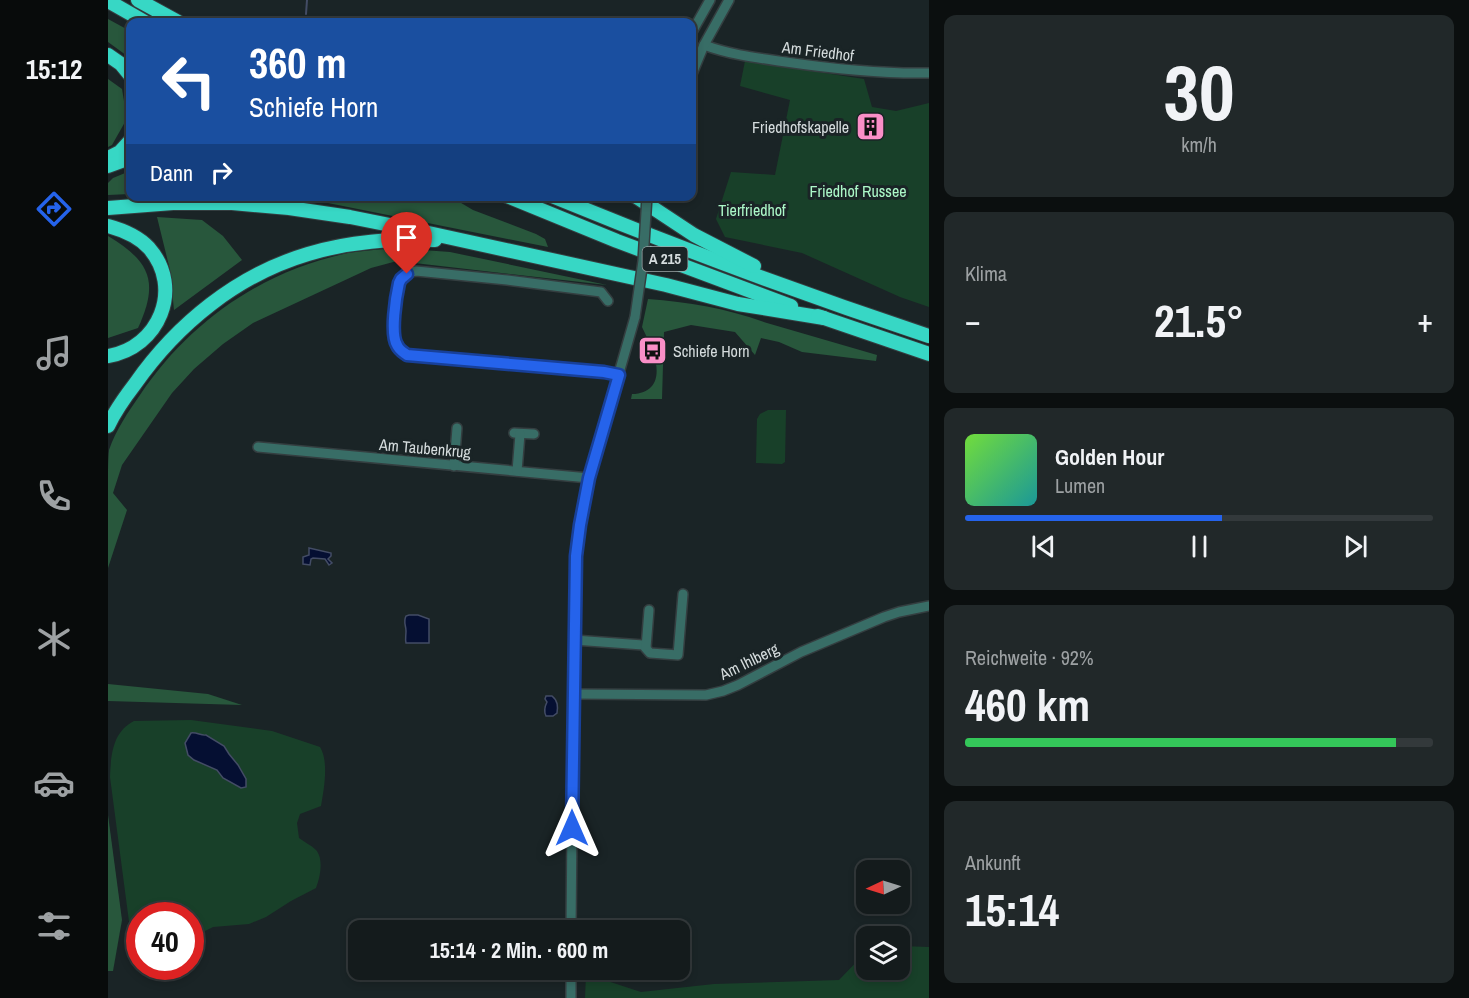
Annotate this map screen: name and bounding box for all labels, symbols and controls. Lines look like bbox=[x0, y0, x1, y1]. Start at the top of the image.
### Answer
text: 360 m bbox=[249, 35, 347, 91]
street label: Am Friedhof bbox=[780, 36, 856, 66]
text: 30 bbox=[1163, 39, 1235, 144]
icon: left bbox=[150, 42, 228, 120]
text: 15:12 bbox=[26, 51, 82, 87]
text: Schiefe Horn bbox=[249, 89, 378, 125]
building icon: Friedhofskapelle bbox=[854, 111, 886, 143]
place label: Friedhofskapelle bbox=[752, 116, 849, 138]
text: km/h bbox=[1181, 131, 1217, 158]
icon: right bbox=[205, 156, 238, 189]
text: Dann bbox=[150, 158, 193, 188]
park label: Friedhof Russee bbox=[810, 180, 907, 202]
icon: directions bbox=[33, 188, 75, 230]
park label: Tierfriedhof bbox=[718, 199, 786, 221]
pin bbox=[381, 212, 432, 274]
icon: arrive bbox=[390, 221, 423, 254]
road number: A 215 bbox=[642, 247, 688, 271]
text: Klima bbox=[965, 260, 1007, 287]
text: 21.5° bbox=[1154, 290, 1244, 351]
text: − bbox=[965, 298, 981, 342]
text: + bbox=[1417, 298, 1433, 342]
icon: music bbox=[33, 332, 75, 374]
bus stop icon: Schiefe Horn bbox=[636, 335, 668, 367]
place label: Schiefe Horn bbox=[673, 340, 750, 362]
street label: Am Taubenkrug bbox=[377, 433, 472, 463]
text: Golden Hour bbox=[1055, 442, 1164, 472]
text: Lumen bbox=[1055, 472, 1105, 499]
icon: phone bbox=[33, 475, 75, 517]
icon: previous bbox=[1027, 530, 1060, 563]
icon: pause bbox=[1183, 530, 1216, 563]
icon: next bbox=[1339, 530, 1372, 563]
icon: climate bbox=[33, 618, 75, 660]
street label: Am Ihlberg bbox=[715, 637, 783, 685]
text: Reichweite · 92% bbox=[965, 644, 1094, 671]
text: 460 km bbox=[965, 674, 1090, 735]
icon: car bbox=[33, 762, 75, 804]
position arrow bbox=[540, 796, 604, 860]
text: Ankunft bbox=[965, 849, 1021, 876]
north arrow bbox=[856, 860, 910, 914]
map controls bbox=[856, 860, 910, 980]
text: 15:14 bbox=[965, 879, 1059, 940]
speed limit sign: 40 bbox=[126, 902, 204, 980]
icon: filters bbox=[33, 905, 75, 947]
button: layers bbox=[856, 926, 910, 980]
text: 15:14 · 2 Min. · 600 m bbox=[430, 935, 608, 965]

